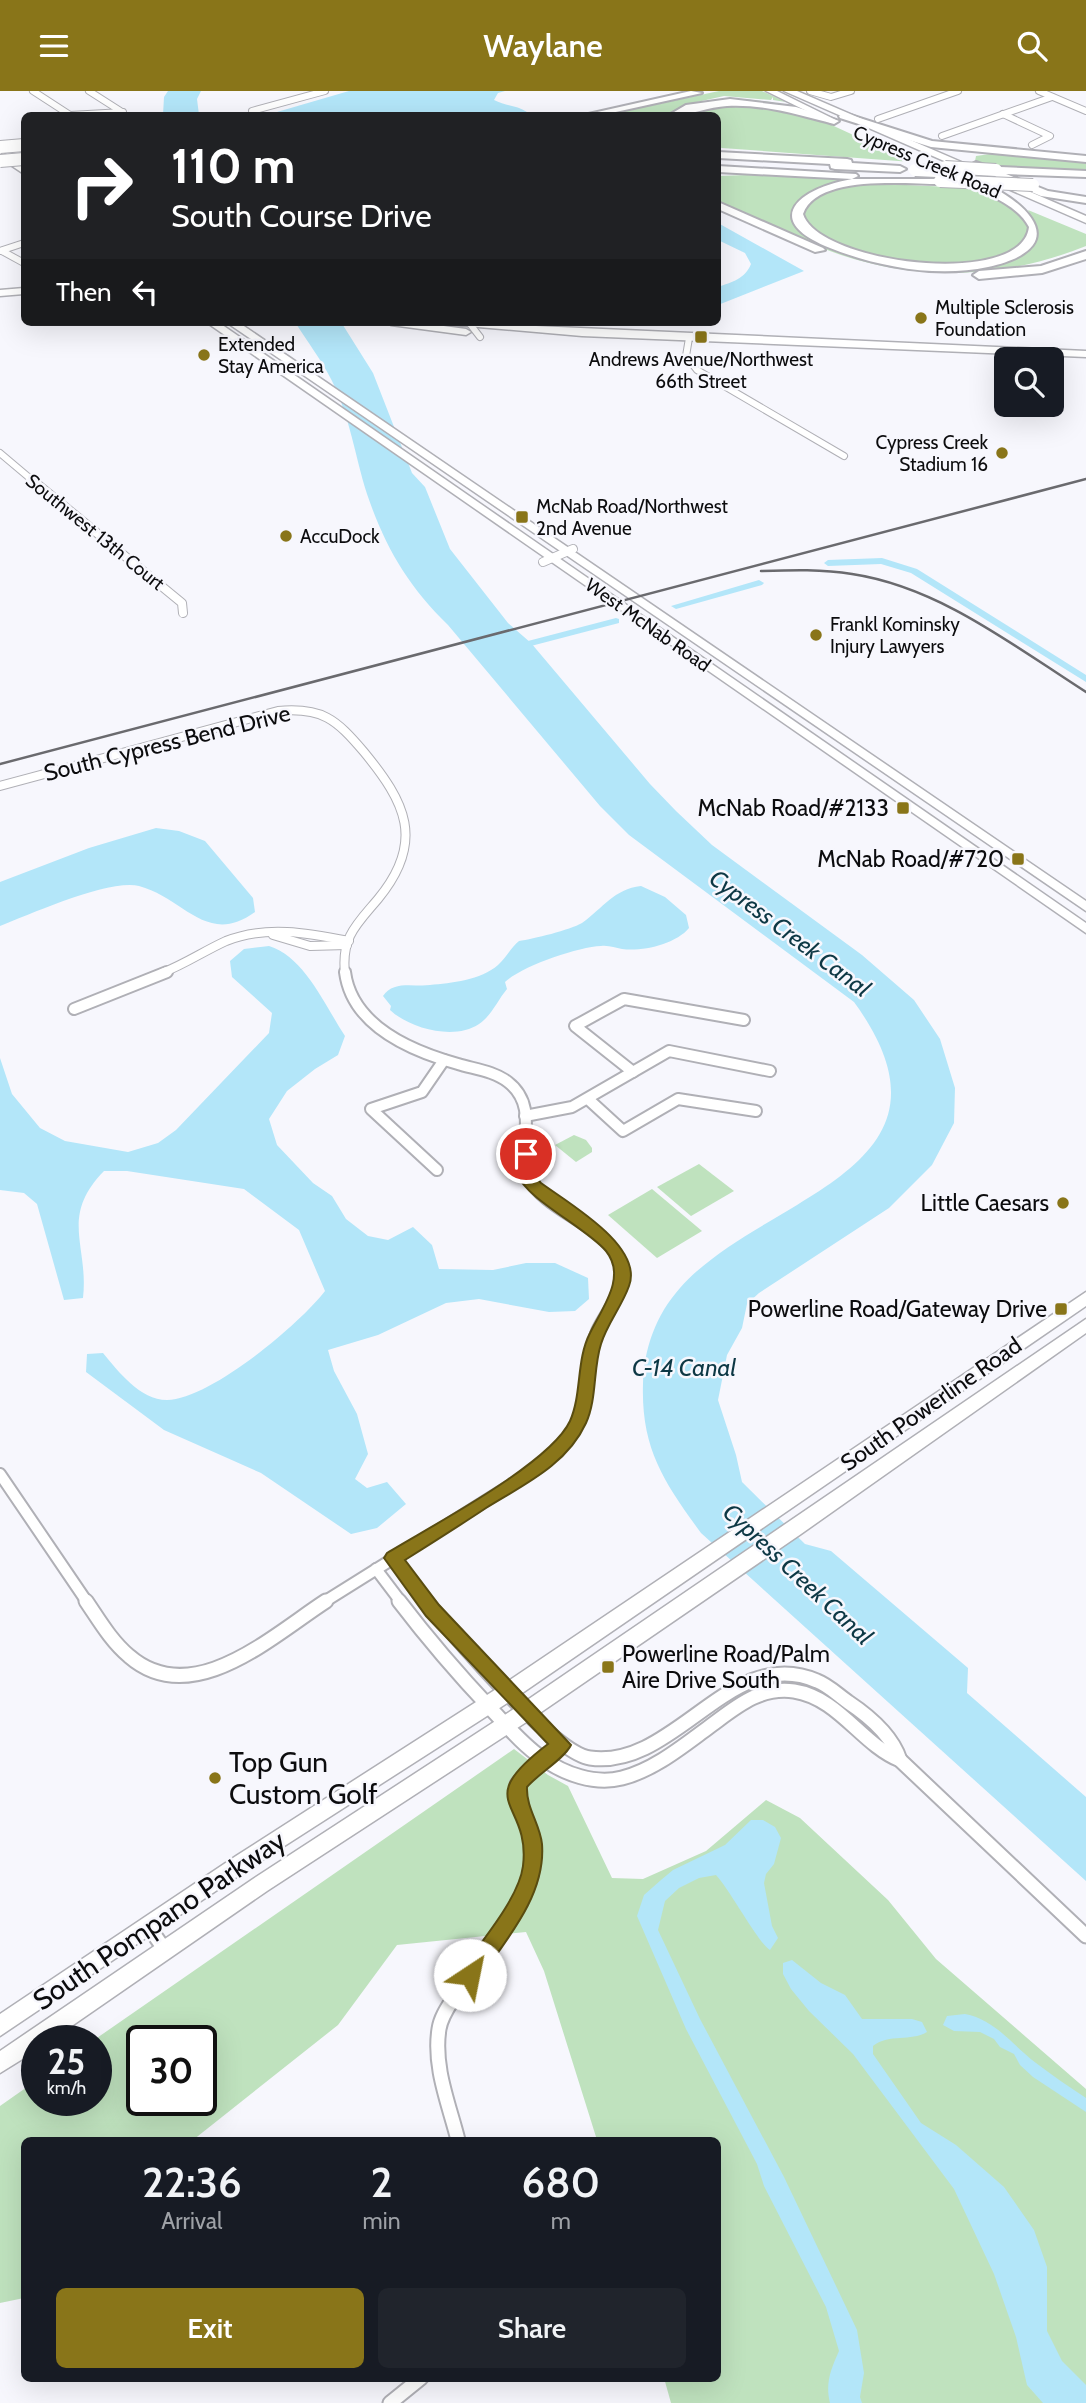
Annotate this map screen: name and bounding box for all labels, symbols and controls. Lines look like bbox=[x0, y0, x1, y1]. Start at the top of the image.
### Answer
text: Waylane bbox=[483, 26, 603, 65]
icon: menu bbox=[35, 27, 73, 65]
icon: search bbox=[1013, 27, 1051, 65]
street label: Cypress Creek Road bbox=[850, 121, 1004, 203]
text: 110 m bbox=[171, 136, 295, 195]
icon: right bbox=[56, 140, 147, 231]
text: South Course Drive bbox=[171, 196, 432, 235]
icon: left bbox=[126, 273, 164, 311]
text: Then bbox=[56, 276, 112, 308]
place label: Multiple Sclerosis Foundation bbox=[935, 296, 1074, 341]
marker: Multiple Sclerosis Foundation bbox=[913, 310, 929, 326]
marker: Andrews Avenue/Northwest 66th Street bbox=[693, 329, 709, 345]
place label: Extended Stay America bbox=[218, 333, 324, 378]
marker: Extended Stay America bbox=[196, 347, 212, 363]
map controls bbox=[994, 347, 1064, 417]
button: search bbox=[994, 347, 1064, 417]
place label: Andrews Avenue/Northwest 66th Street bbox=[589, 348, 814, 393]
place label: Cypress Creek Stadium 16 bbox=[875, 431, 988, 476]
marker: Cypress Creek Stadium 16 bbox=[994, 445, 1010, 461]
street label: Southwest 13th Court bbox=[21, 469, 169, 595]
place label: McNab Road/Northwest 2nd Avenue bbox=[536, 495, 729, 540]
marker: McNab Road/Northwest 2nd Avenue bbox=[514, 509, 530, 525]
place label: AccuDock bbox=[300, 525, 380, 548]
marker: AccuDock bbox=[278, 528, 294, 544]
street label: West McNab Road bbox=[581, 573, 715, 677]
place label: Frankl Kominsky Injury Lawyers bbox=[830, 613, 960, 658]
marker: Frankl Kominsky Injury Lawyers bbox=[808, 627, 824, 643]
street label: South Cypress Bend Drive bbox=[41, 699, 293, 787]
place label: McNab Road/#2133 bbox=[697, 794, 889, 822]
marker: McNab Road/#2133 bbox=[895, 800, 911, 816]
place label: McNab Road/#720 bbox=[817, 845, 1004, 873]
marker: McNab Road/#720 bbox=[1010, 851, 1026, 867]
water label: Cypress Creek Canal bbox=[704, 863, 877, 1003]
pin bbox=[496, 1124, 556, 1184]
icon: arrive bbox=[507, 1135, 545, 1173]
place label: Little Caesars bbox=[921, 1189, 1049, 1217]
marker: Little Caesars bbox=[1055, 1195, 1071, 1211]
place label: Powerline Road/Gateway Drive bbox=[748, 1295, 1047, 1323]
marker: Powerline Road/Gateway Drive bbox=[1053, 1301, 1069, 1317]
street label: South Powerline Road bbox=[835, 1331, 1027, 1477]
water label: C-14 Canal bbox=[632, 1353, 736, 1382]
water label: Cypress Creek Canal bbox=[717, 1497, 879, 1651]
place label: Powerline Road/Palm Aire Drive South bbox=[622, 1640, 830, 1694]
marker: Powerline Road/Palm Aire Drive South bbox=[600, 1659, 616, 1675]
place label: Top Gun Custom Golf bbox=[229, 1745, 378, 1811]
marker: Top Gun Custom Golf bbox=[207, 1770, 223, 1786]
street label: South Pompano Parkway bbox=[26, 1823, 292, 2017]
position arrow bbox=[433, 1938, 507, 2012]
speed limit sign: 30 bbox=[126, 2025, 217, 2116]
text: 25 bbox=[48, 2040, 85, 2083]
text: km/h bbox=[47, 2077, 86, 2099]
text: 22:36 bbox=[142, 2156, 242, 2208]
text: 2 bbox=[370, 2156, 393, 2208]
text: 680 bbox=[521, 2156, 600, 2208]
text: Arrival bbox=[161, 2207, 222, 2235]
text: min bbox=[363, 2207, 401, 2235]
text: m bbox=[551, 2207, 571, 2235]
button: Exit bbox=[56, 2288, 364, 2368]
button: Share bbox=[378, 2288, 686, 2368]

